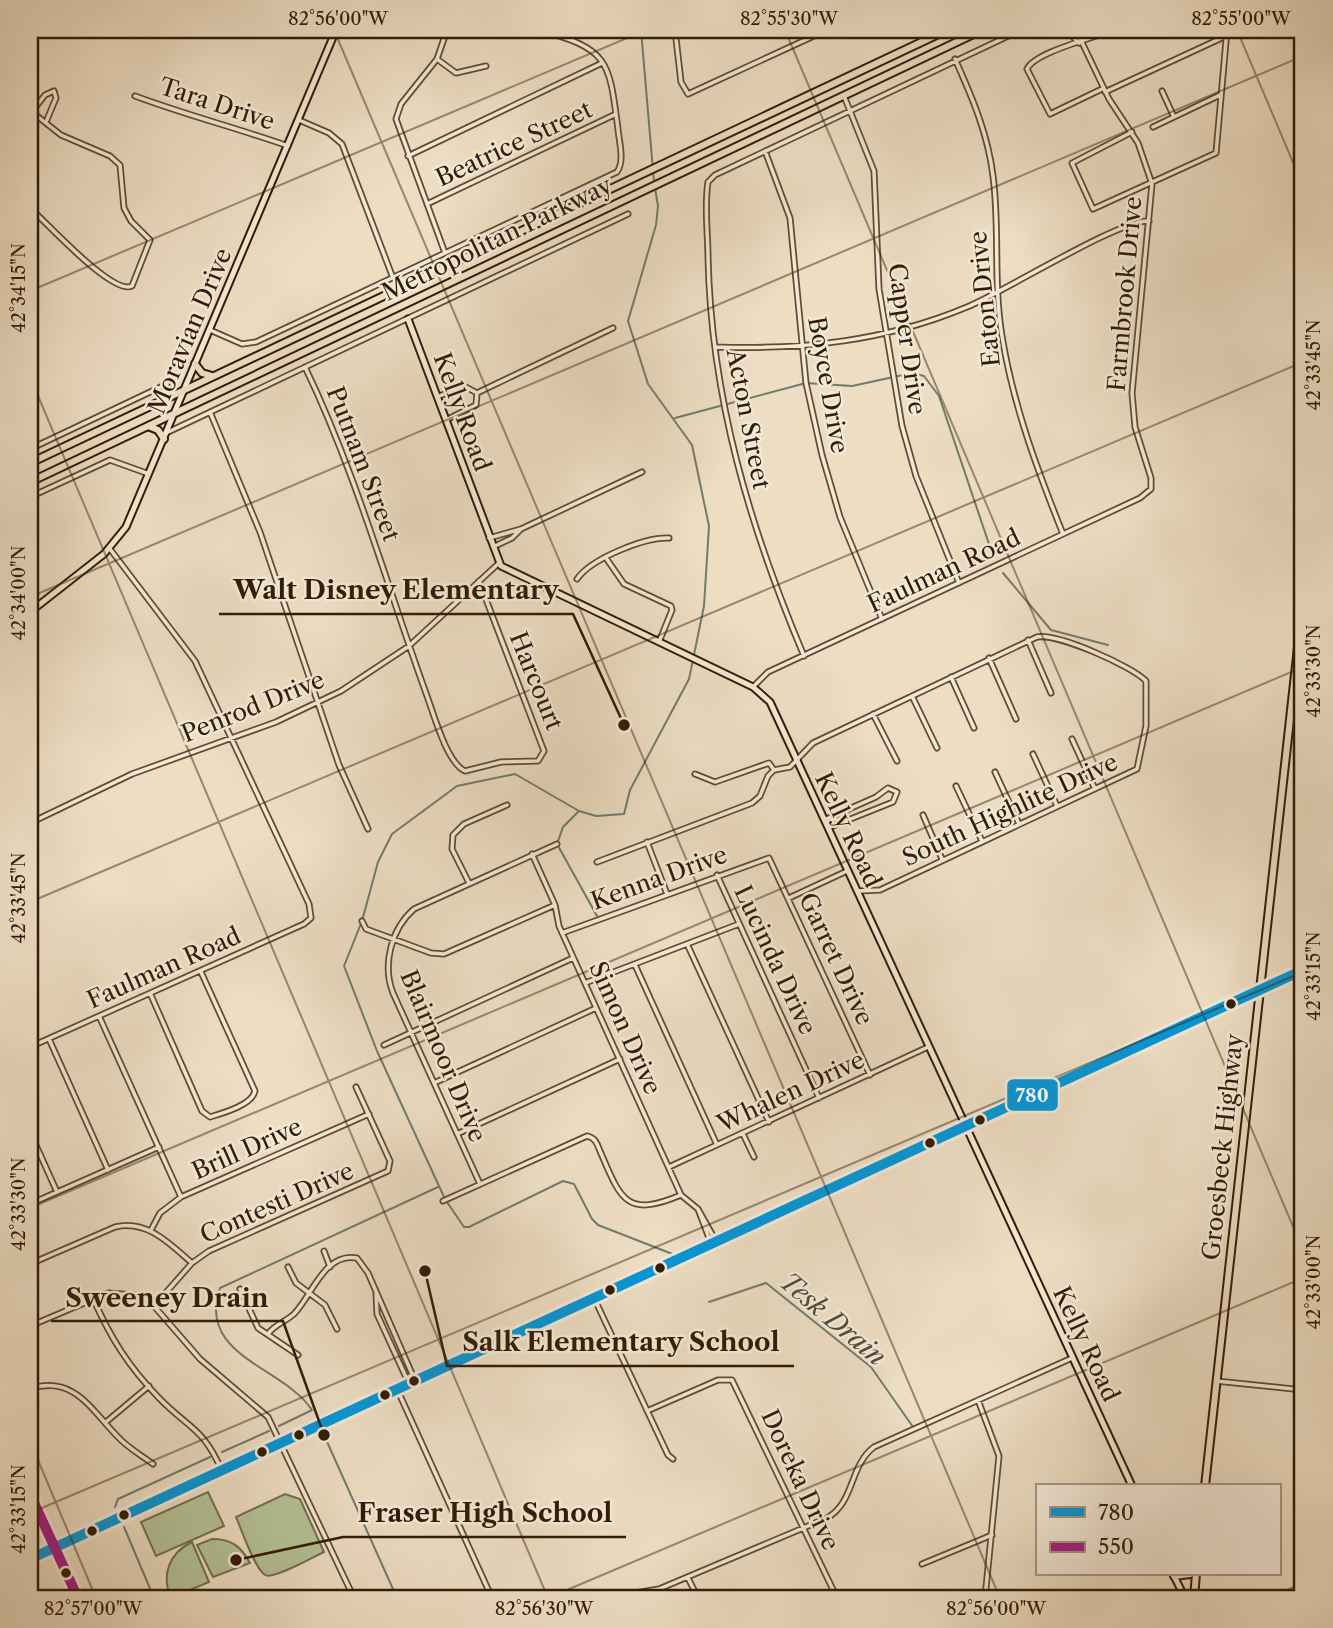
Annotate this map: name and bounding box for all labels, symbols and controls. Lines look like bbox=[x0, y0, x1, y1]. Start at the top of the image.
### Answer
text: 82°56'00"W bbox=[288, 8, 389, 30]
text: 82°55'30"W bbox=[740, 8, 839, 30]
text: 82°55'00"W bbox=[1191, 8, 1292, 30]
street label: Tara Drive bbox=[156, 71, 278, 136]
street label: Beatrice Street bbox=[431, 94, 597, 192]
street label: Metropolitan Parkway bbox=[377, 170, 617, 307]
street label: Farmbrook Drive bbox=[1102, 195, 1147, 393]
street label: Eaton Drive bbox=[963, 230, 1006, 368]
text: 42°34'15"N bbox=[8, 243, 30, 333]
street label: Moravian Drive bbox=[142, 244, 237, 418]
street label: Capper Drive bbox=[883, 261, 932, 417]
street label: Boyce Drive bbox=[802, 314, 855, 456]
text: 42°33'45"N bbox=[1303, 319, 1325, 411]
street label: Acton Street bbox=[720, 345, 776, 492]
street label: Kelly Road bbox=[428, 349, 497, 475]
street label: Putnam Street bbox=[321, 382, 406, 546]
street label: Faulman Road bbox=[863, 522, 1025, 619]
text: 42°34'00"N bbox=[8, 545, 30, 641]
callout: Walt Disney Elementary bbox=[219, 567, 573, 614]
text: Walt Disney Elementary bbox=[232, 574, 560, 606]
text: 42°33'30"N bbox=[1303, 624, 1325, 718]
street label: Harcourt bbox=[504, 627, 569, 735]
street label: Penrod Drive bbox=[177, 665, 329, 748]
street label: South Highlite Drive bbox=[897, 747, 1122, 872]
street label: Kelly Road bbox=[809, 768, 888, 892]
street label: Kenna Drive bbox=[587, 840, 731, 916]
text: 42°33'45"N bbox=[8, 852, 30, 944]
street label: Lucinda Drive bbox=[728, 881, 823, 1039]
street label: Garret Drive bbox=[793, 888, 880, 1030]
street label: Faulman Road bbox=[82, 921, 245, 1014]
text: 42°33'15"N bbox=[1303, 931, 1325, 1021]
street label: Simon Drive bbox=[583, 957, 668, 1099]
street label: Blairmoor Drive bbox=[394, 965, 493, 1146]
unlabelled marker bbox=[1224, 997, 1238, 1011]
street label: Groesbeck Highway bbox=[1196, 1032, 1249, 1262]
street label: Whalen Drive bbox=[712, 1045, 869, 1139]
line badge: 780 bbox=[1006, 1078, 1059, 1112]
text: 780 bbox=[1015, 1084, 1049, 1107]
street label: Brill Drive bbox=[187, 1111, 306, 1186]
unlabelled marker bbox=[973, 1113, 987, 1127]
unlabelled marker bbox=[923, 1136, 937, 1150]
street label: Contesti Drive bbox=[196, 1156, 358, 1249]
text: 42°33'30"N bbox=[8, 1157, 30, 1251]
text: 42°33'00"N bbox=[1303, 1234, 1325, 1329]
unlabelled marker bbox=[653, 1261, 667, 1275]
water label: Tesk Drain bbox=[773, 1265, 893, 1373]
callout: Sweeney Drain bbox=[51, 1274, 283, 1321]
text: Sweeney Drain bbox=[65, 1282, 269, 1314]
street label: Kelly Road bbox=[1047, 1282, 1126, 1406]
unlabelled marker bbox=[603, 1283, 617, 1297]
callout: Salk Elementary School bbox=[447, 1319, 794, 1366]
text: Salk Elementary School bbox=[462, 1326, 780, 1358]
unlabelled marker bbox=[407, 1374, 421, 1388]
unlabelled marker bbox=[378, 1388, 392, 1402]
street label: Doreka Drive bbox=[755, 1405, 846, 1555]
unlabelled marker bbox=[292, 1428, 306, 1442]
unlabelled marker bbox=[255, 1445, 269, 1459]
text: 42°33'15"N bbox=[8, 1464, 30, 1554]
legend bbox=[1036, 1484, 1280, 1576]
callout: Fraser High School bbox=[343, 1490, 626, 1537]
text: Fraser High School bbox=[358, 1497, 612, 1529]
text: 780 bbox=[1098, 1500, 1134, 1525]
unlabelled marker bbox=[117, 1508, 131, 1522]
unlabelled marker bbox=[85, 1524, 99, 1538]
text: 550 bbox=[1098, 1534, 1134, 1559]
unlabelled marker bbox=[59, 1566, 73, 1580]
text: 82°57'00"W bbox=[44, 1598, 144, 1620]
text: 82°56'30"W bbox=[495, 1598, 595, 1620]
text: 82°56'00"W bbox=[946, 1598, 1047, 1620]

